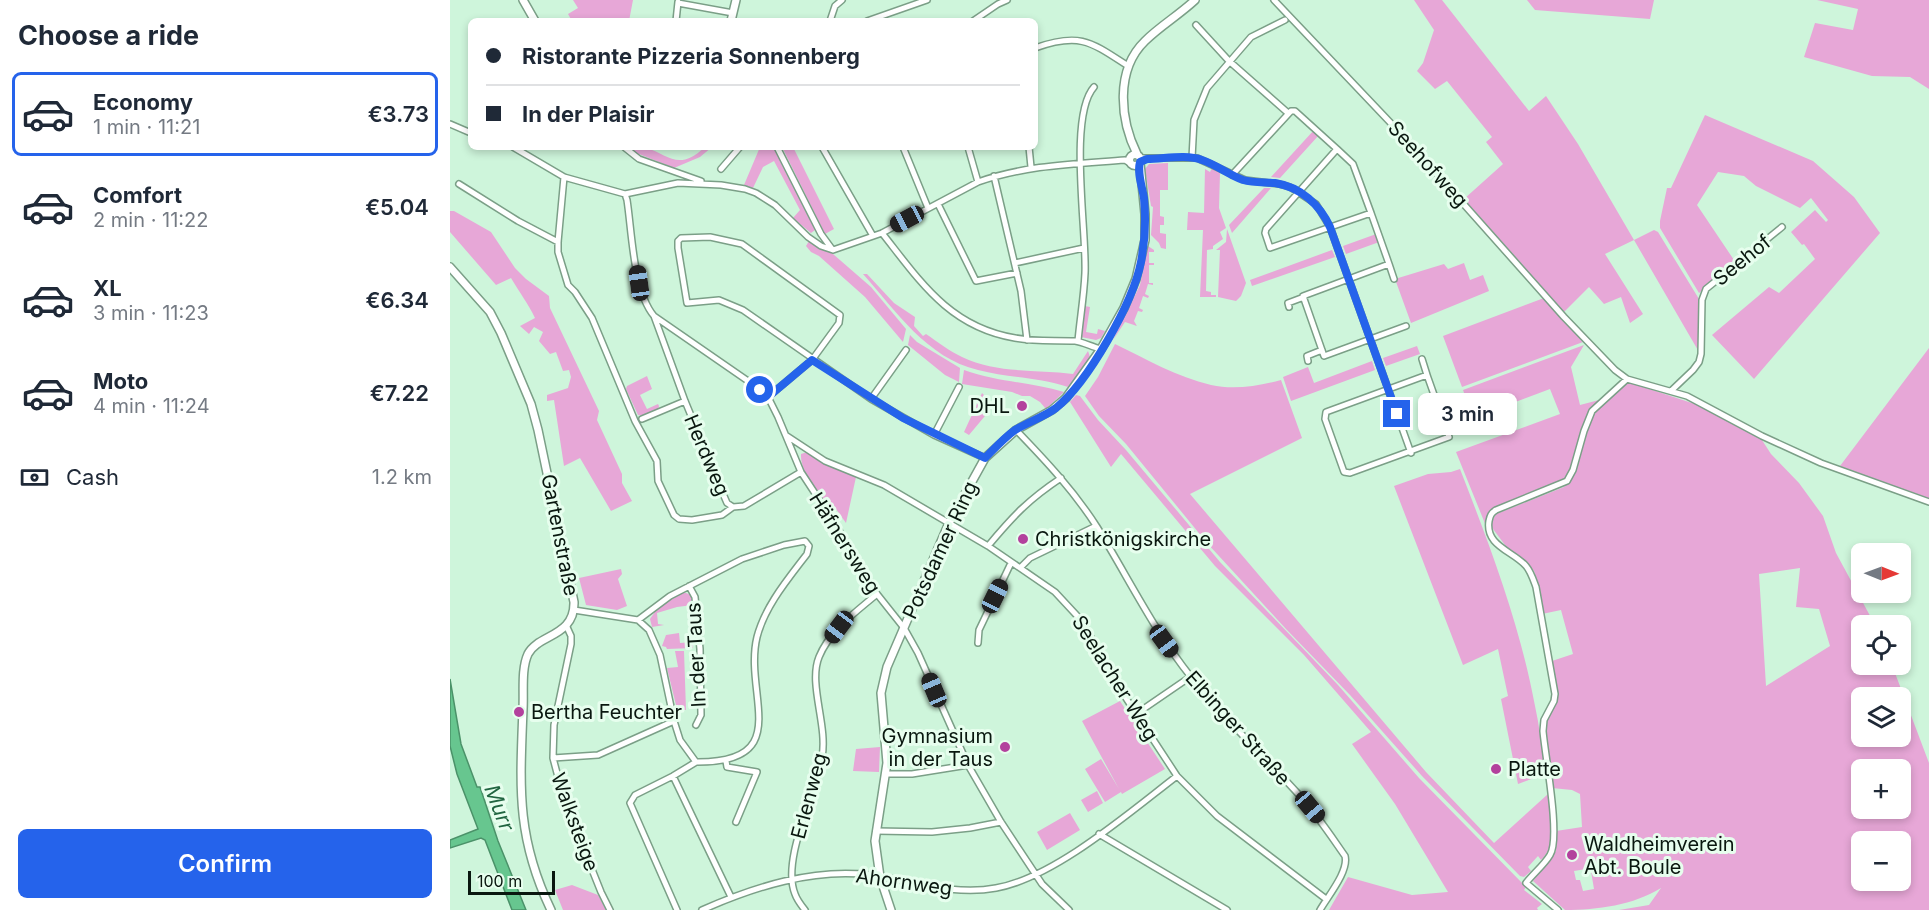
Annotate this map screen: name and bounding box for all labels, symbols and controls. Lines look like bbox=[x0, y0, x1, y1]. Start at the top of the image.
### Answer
text: Choose a ride bbox=[18, 19, 199, 52]
text: Ristorante Pizzeria Sonnenberg bbox=[522, 43, 860, 69]
icon: car bbox=[21, 87, 75, 141]
text: Economy bbox=[93, 89, 193, 115]
text: €3.73 bbox=[368, 101, 429, 127]
text: In der Plaisir bbox=[522, 101, 654, 127]
text: 1 min · 11:21 bbox=[93, 115, 200, 139]
street label: Seehofweg bbox=[1383, 116, 1473, 212]
icon: car bbox=[21, 180, 75, 234]
text: Comfort bbox=[93, 182, 182, 208]
text: €5.04 bbox=[365, 194, 429, 220]
car bbox=[887, 203, 927, 235]
text: 2 min · 11:22 bbox=[93, 208, 208, 232]
street label: Seehof bbox=[1708, 229, 1776, 291]
car bbox=[628, 264, 650, 302]
icon: car bbox=[21, 273, 75, 327]
text: XL bbox=[93, 275, 122, 301]
text: €6.34 bbox=[366, 287, 429, 313]
text: 3 min · 11:23 bbox=[93, 301, 209, 325]
icon: car bbox=[21, 366, 75, 420]
text: Moto bbox=[93, 368, 148, 394]
route start bbox=[746, 376, 773, 403]
text: €7.22 bbox=[370, 380, 429, 406]
callout: 3 min bbox=[1418, 393, 1517, 435]
text: 4 min · 11:24 bbox=[93, 394, 210, 418]
place label: DHL bbox=[969, 394, 1010, 418]
marker: DHL bbox=[1015, 399, 1029, 413]
route end bbox=[1383, 400, 1410, 427]
text: 3 min bbox=[1441, 402, 1494, 426]
street label: Herdweg bbox=[679, 411, 735, 499]
icon: cash bbox=[18, 461, 51, 494]
text: Cash bbox=[66, 464, 119, 490]
text: 1.2 km bbox=[372, 465, 432, 489]
street label: Gartenstraße bbox=[536, 472, 584, 598]
street label: Potsdamer Ring bbox=[898, 477, 982, 623]
street label: Häfnersweg bbox=[804, 488, 886, 598]
place label: Christkönigskirche bbox=[1035, 527, 1211, 551]
marker: Christkönigskirche bbox=[1016, 532, 1030, 546]
north arrow bbox=[1851, 543, 1911, 603]
map controls bbox=[1851, 543, 1911, 891]
car bbox=[979, 576, 1011, 616]
street label: In der Taus bbox=[681, 602, 711, 708]
car bbox=[821, 607, 857, 647]
street label: Seelacher Weg bbox=[1067, 611, 1163, 745]
button: locate bbox=[1851, 615, 1911, 675]
car bbox=[1146, 621, 1182, 661]
street label: Elbinger Straße bbox=[1181, 666, 1295, 790]
car bbox=[919, 670, 949, 710]
button: layers bbox=[1851, 687, 1911, 747]
place label: Bertha Feuchter bbox=[531, 700, 683, 724]
marker: Bertha Feuchter bbox=[512, 705, 526, 719]
place label: Gymnasium in der Taus bbox=[882, 724, 993, 771]
marker: Gymnasium in der Taus bbox=[998, 740, 1012, 754]
street label: Erlenweg bbox=[786, 750, 832, 842]
place label: Platte bbox=[1508, 757, 1561, 781]
button: + bbox=[1851, 759, 1911, 819]
marker: Platte bbox=[1489, 762, 1503, 776]
street label: Walksteige bbox=[546, 769, 604, 875]
water label: Murr bbox=[479, 781, 520, 836]
car bbox=[1292, 787, 1328, 827]
button: Confirm bbox=[18, 829, 432, 898]
button: − bbox=[1851, 831, 1911, 891]
place label: Waldheimverein Abt. Boule bbox=[1584, 832, 1735, 879]
marker: Waldheimverein Abt. Boule bbox=[1565, 848, 1579, 862]
street label: Ahornweg bbox=[854, 863, 954, 901]
scale bar bbox=[468, 868, 555, 896]
text: 100 m bbox=[477, 871, 522, 891]

